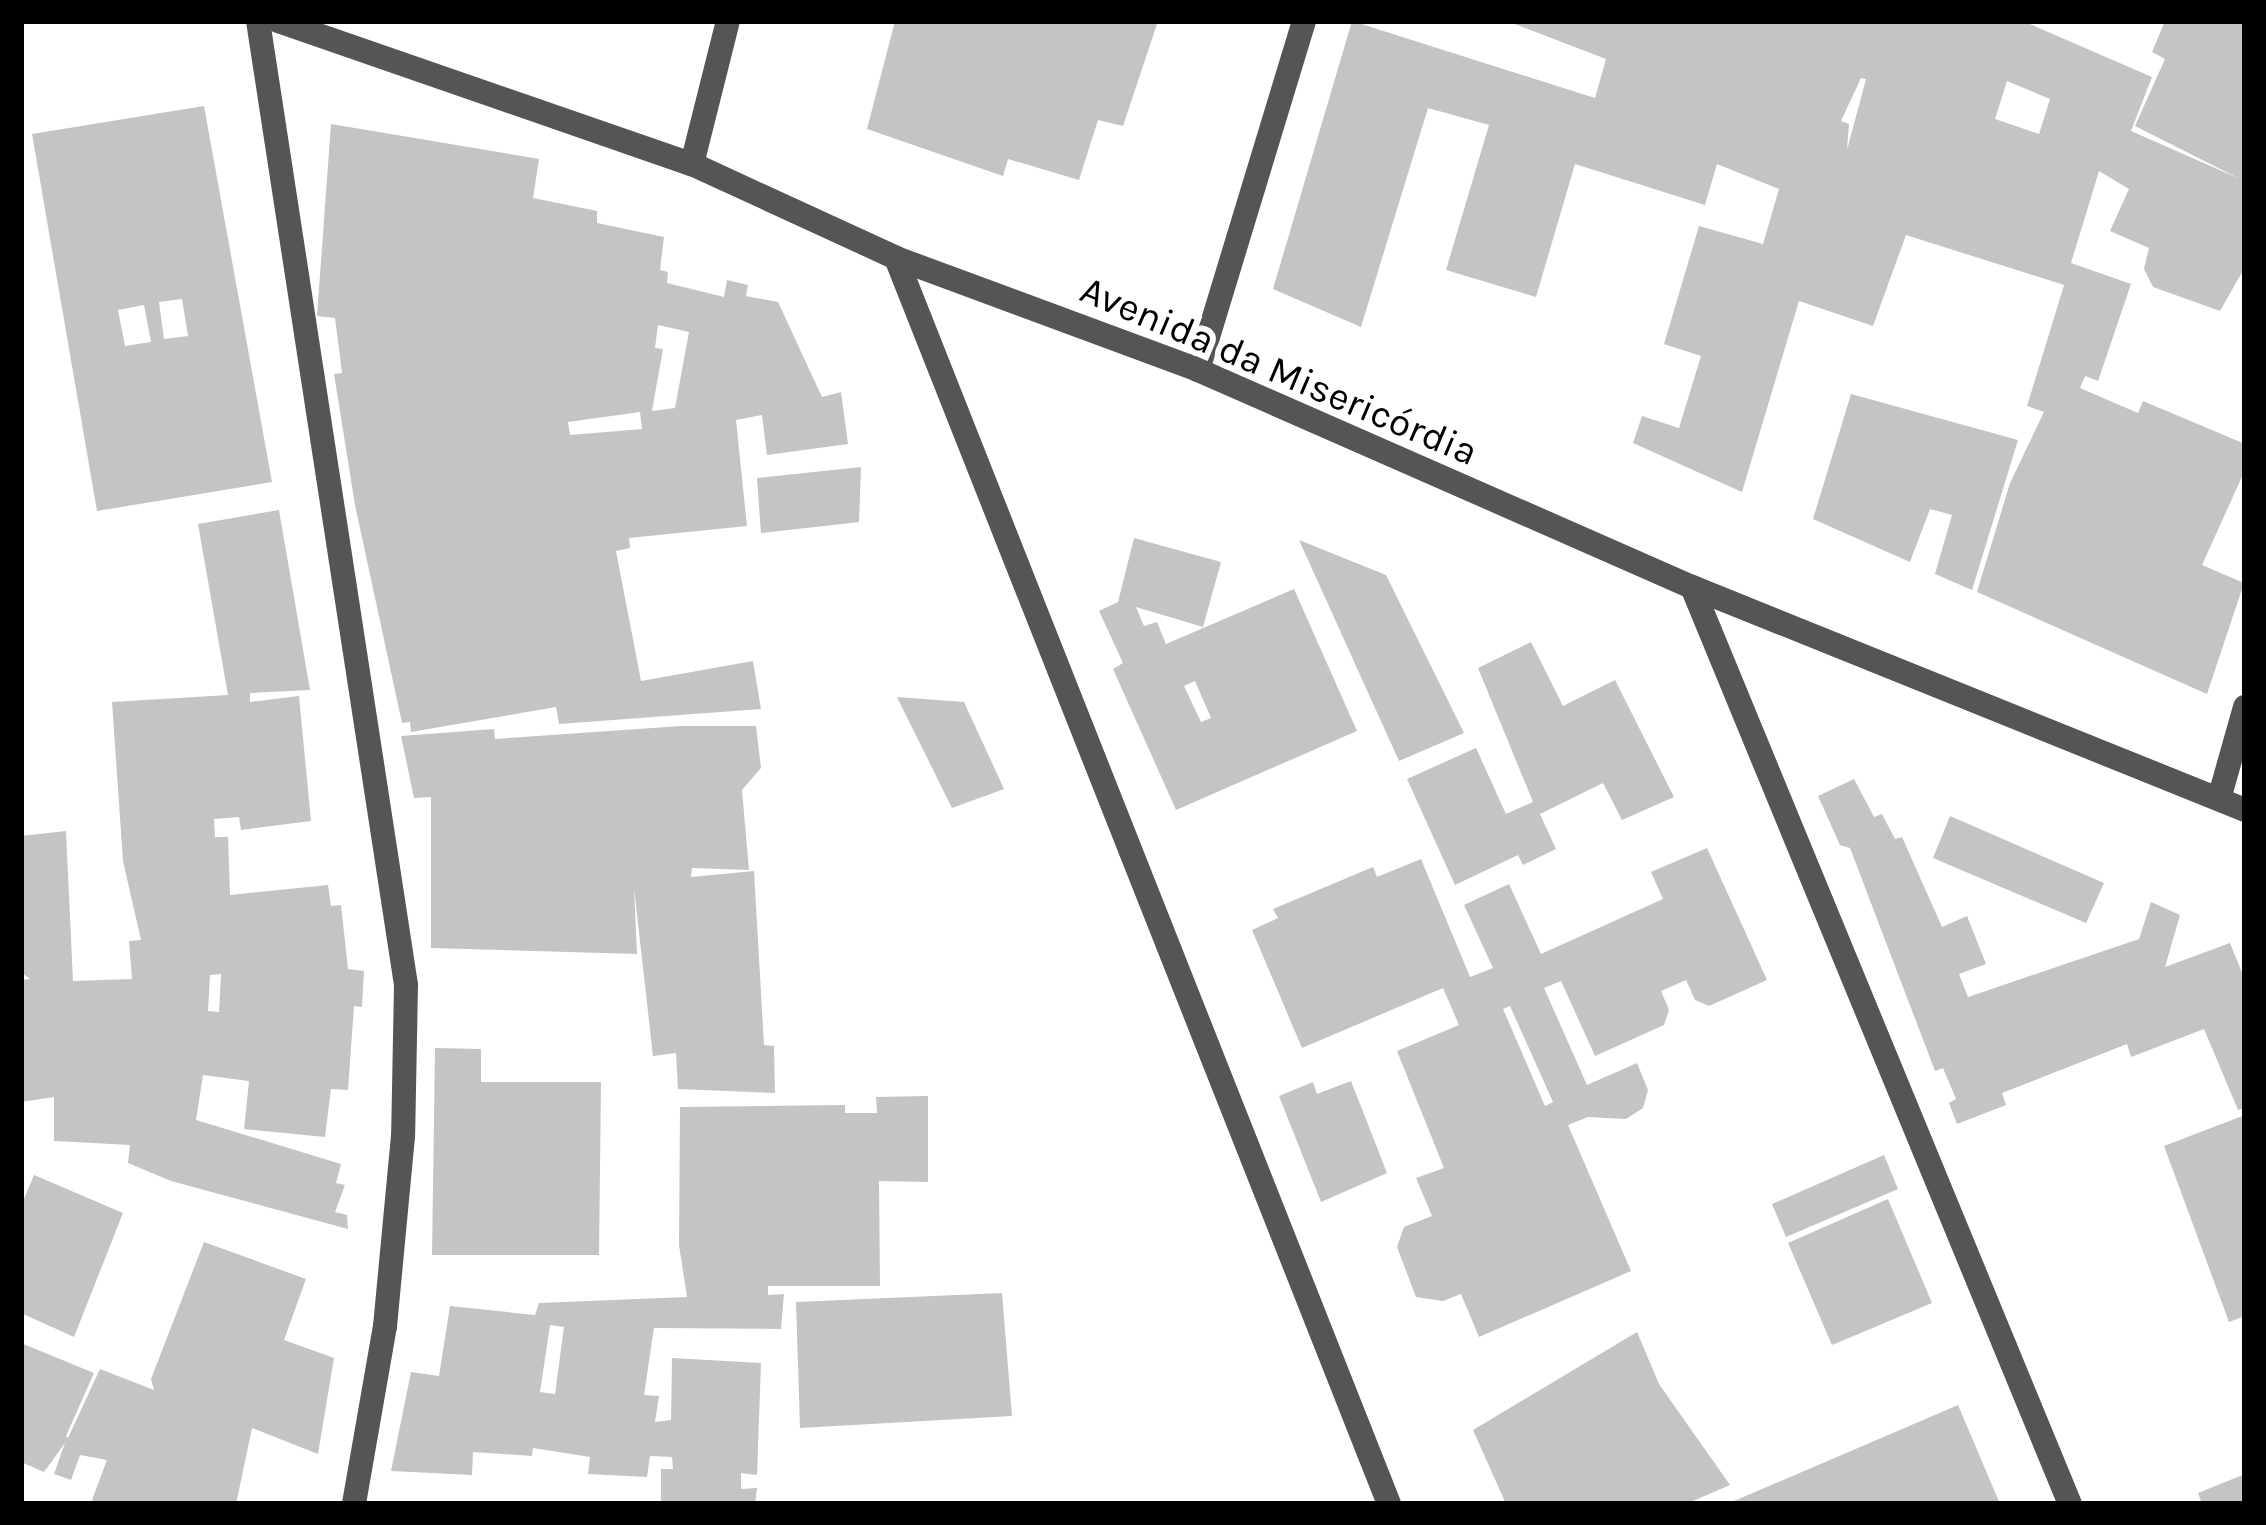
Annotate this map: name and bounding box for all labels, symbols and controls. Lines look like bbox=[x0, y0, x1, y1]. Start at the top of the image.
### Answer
street label: Avenida da Misericórdia bbox=[1073, 266, 1485, 476]

